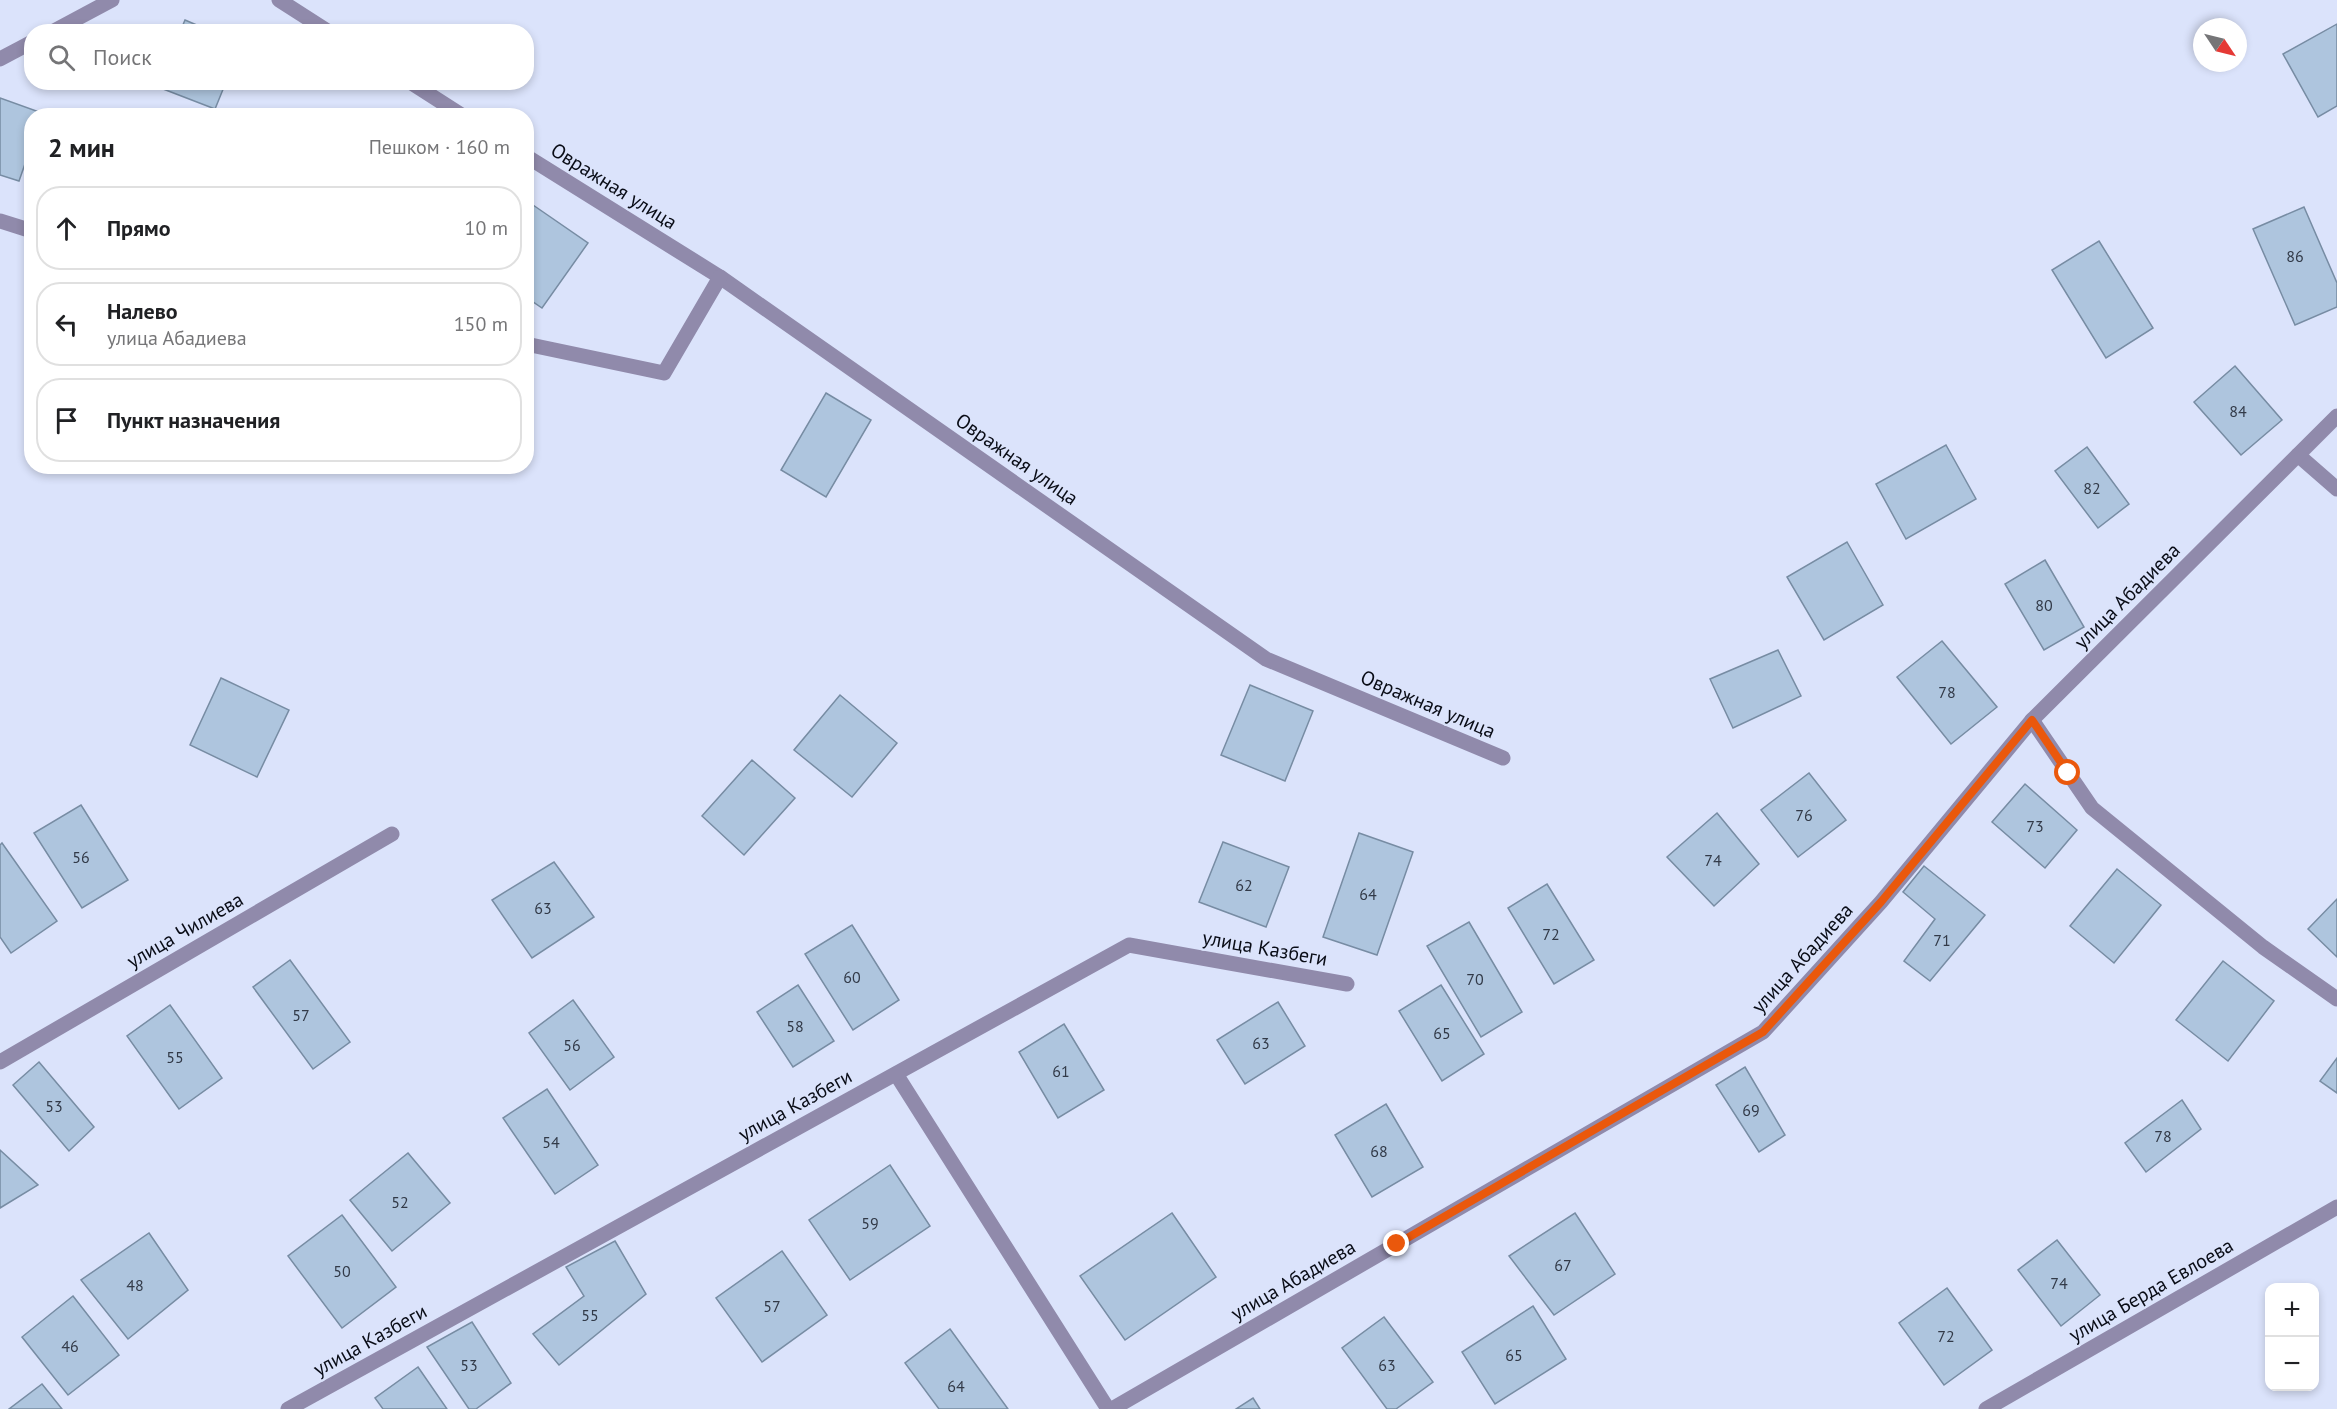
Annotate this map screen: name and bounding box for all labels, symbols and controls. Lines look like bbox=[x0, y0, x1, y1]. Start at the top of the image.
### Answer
north arrow bbox=[2193, 18, 2247, 72]
search box bbox=[24, 24, 534, 90]
icon: search bbox=[45, 41, 78, 74]
text: Поиск bbox=[93, 43, 152, 71]
text: 2 мин bbox=[48, 131, 115, 164]
text: Пешком · 160 m bbox=[369, 134, 510, 160]
street label: Овражная улица bbox=[546, 137, 682, 235]
icon: ahead bbox=[50, 212, 83, 245]
text: Прямо bbox=[107, 214, 170, 242]
text: 10 m bbox=[465, 215, 508, 241]
house number: 86 bbox=[2286, 246, 2304, 266]
text: Налево bbox=[107, 297, 178, 325]
icon: left bbox=[50, 308, 83, 341]
text: 150 m bbox=[454, 311, 508, 337]
text: улица Абадиева bbox=[107, 325, 247, 351]
house number: 84 bbox=[2229, 401, 2247, 421]
icon: arrive bbox=[50, 404, 83, 437]
text: Пункт назначения bbox=[107, 406, 280, 434]
street label: Овражная улица bbox=[951, 407, 1083, 511]
house number: 82 bbox=[2083, 478, 2101, 498]
street label: улица Абадиева bbox=[2068, 537, 2186, 655]
house number: 80 bbox=[2035, 595, 2053, 615]
street label: Овражная улица bbox=[1357, 664, 1499, 744]
house number: 78 bbox=[1938, 682, 1956, 702]
route start bbox=[2054, 759, 2080, 785]
house number: 76 bbox=[1795, 805, 1813, 825]
house number: 73 bbox=[2026, 816, 2044, 836]
house number: 56 bbox=[72, 847, 90, 867]
house number: 74 bbox=[1704, 850, 1722, 870]
house number: 62 bbox=[1235, 875, 1253, 895]
house number: 64 bbox=[1359, 884, 1377, 904]
street label: улица Чилиева bbox=[122, 886, 248, 974]
street label: улица Абадиева bbox=[1746, 897, 1858, 1019]
house number: 63 bbox=[534, 898, 552, 918]
street label: улица Казбеги bbox=[1201, 924, 1329, 972]
house number: 72 bbox=[1542, 924, 1560, 944]
house number: 71 bbox=[1933, 930, 1951, 950]
house number: 60 bbox=[843, 967, 861, 987]
house number: 70 bbox=[1466, 969, 1484, 989]
house number: 57 bbox=[292, 1005, 310, 1025]
house number: 58 bbox=[786, 1016, 804, 1036]
house number: 65 bbox=[1433, 1023, 1451, 1043]
house number: 63 bbox=[1252, 1033, 1270, 1053]
house number: 56 bbox=[563, 1035, 581, 1055]
house number: 55 bbox=[166, 1047, 184, 1067]
house number: 61 bbox=[1052, 1061, 1070, 1081]
street label: улица Казбеги bbox=[733, 1063, 857, 1147]
house number: 53 bbox=[45, 1096, 63, 1116]
house number: 69 bbox=[1742, 1100, 1760, 1120]
house number: 78 bbox=[2154, 1126, 2172, 1146]
house number: 54 bbox=[542, 1132, 560, 1152]
house number: 68 bbox=[1370, 1141, 1388, 1161]
house number: 52 bbox=[391, 1192, 409, 1212]
house number: 59 bbox=[861, 1213, 879, 1233]
route end bbox=[1383, 1230, 1409, 1256]
street label: улица Берда Евлоева bbox=[2064, 1232, 2238, 1348]
street label: улица Абадиева bbox=[1226, 1234, 1360, 1326]
house number: 67 bbox=[1554, 1255, 1572, 1275]
house number: 50 bbox=[333, 1261, 351, 1281]
house number: 74 bbox=[2050, 1273, 2068, 1293]
house number: 48 bbox=[126, 1275, 144, 1295]
map controls bbox=[2265, 1283, 2319, 1391]
button: + bbox=[2265, 1283, 2319, 1337]
house number: 57 bbox=[763, 1296, 781, 1316]
street label: улица Казбеги bbox=[308, 1298, 432, 1382]
house number: 55 bbox=[581, 1305, 599, 1325]
house number: 72 bbox=[1937, 1326, 1955, 1346]
house number: 46 bbox=[61, 1336, 79, 1356]
button: − bbox=[2265, 1337, 2319, 1391]
house number: 65 bbox=[1505, 1345, 1523, 1365]
house number: 53 bbox=[460, 1355, 478, 1375]
house number: 63 bbox=[1378, 1355, 1396, 1375]
house number: 64 bbox=[947, 1376, 965, 1396]

